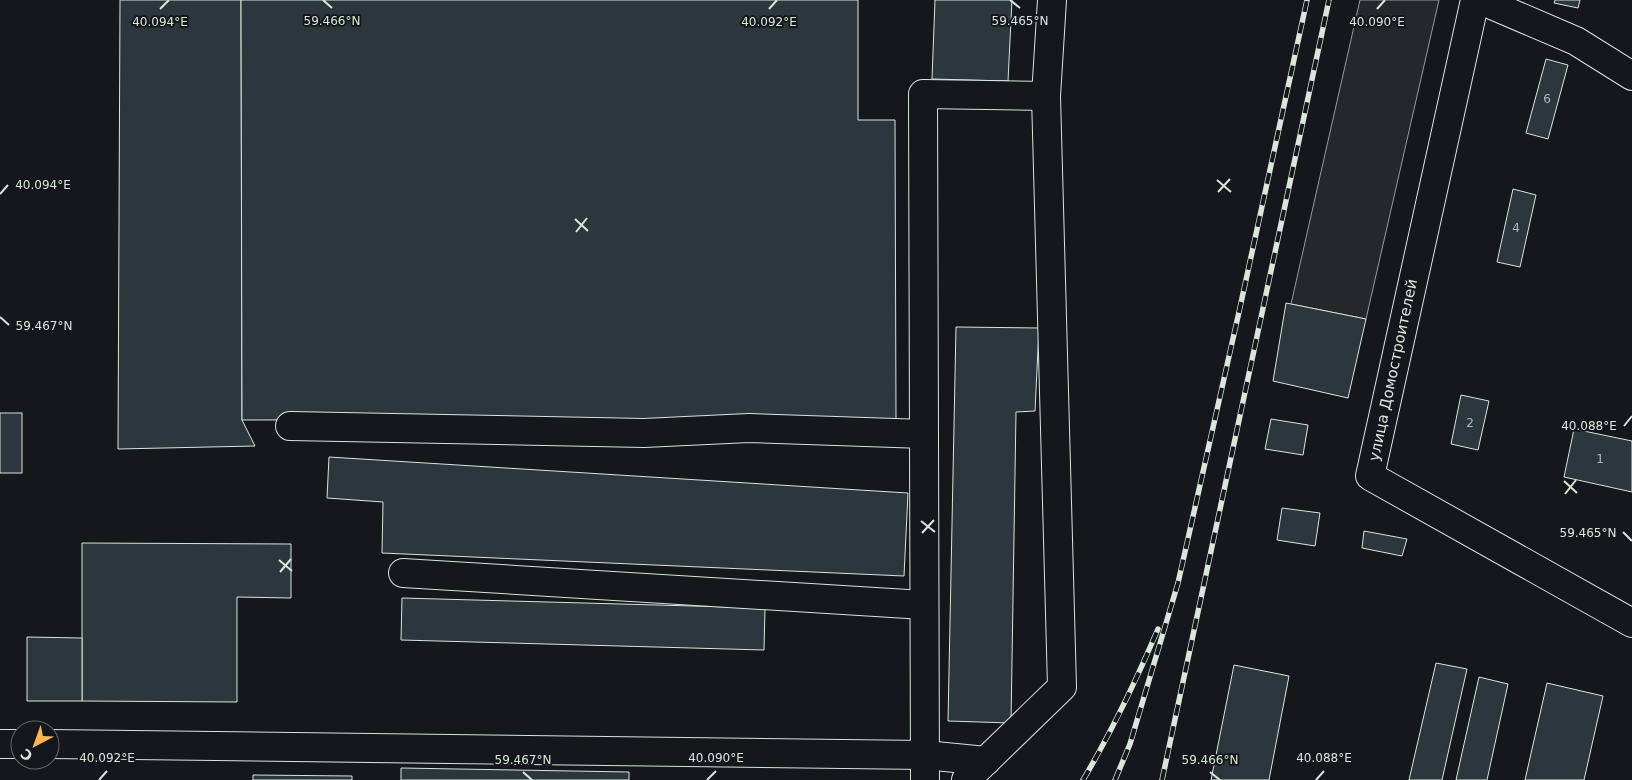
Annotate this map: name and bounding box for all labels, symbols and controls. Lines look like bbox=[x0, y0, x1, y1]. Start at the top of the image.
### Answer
text: 59.466°N bbox=[304, 14, 360, 28]
text: 59.465°N bbox=[992, 14, 1048, 28]
text: 40.094°E bbox=[132, 15, 188, 29]
text: 40.092°E bbox=[741, 15, 797, 29]
text: 40.090°E bbox=[1349, 15, 1405, 29]
house number: 6 bbox=[1543, 92, 1551, 106]
text: 40.094°E bbox=[15, 178, 71, 192]
house number: 4 bbox=[1512, 221, 1520, 235]
street label: улица Домостроителей bbox=[1365, 277, 1421, 463]
text: 59.467°N bbox=[16, 319, 72, 333]
house number: 2 bbox=[1466, 416, 1474, 430]
text: 40.088°E bbox=[1561, 419, 1617, 433]
house number: 1 bbox=[1596, 452, 1604, 466]
text: 59.465°N bbox=[1560, 526, 1616, 540]
north arrow bbox=[10, 720, 60, 770]
text: С bbox=[17, 745, 36, 764]
text: 40.092°E bbox=[79, 751, 135, 765]
text: 40.090°E bbox=[688, 751, 744, 765]
text: 40.088°E bbox=[1296, 751, 1352, 765]
text: 59.467°N bbox=[495, 753, 551, 767]
text: 59.466°N bbox=[1182, 753, 1238, 767]

